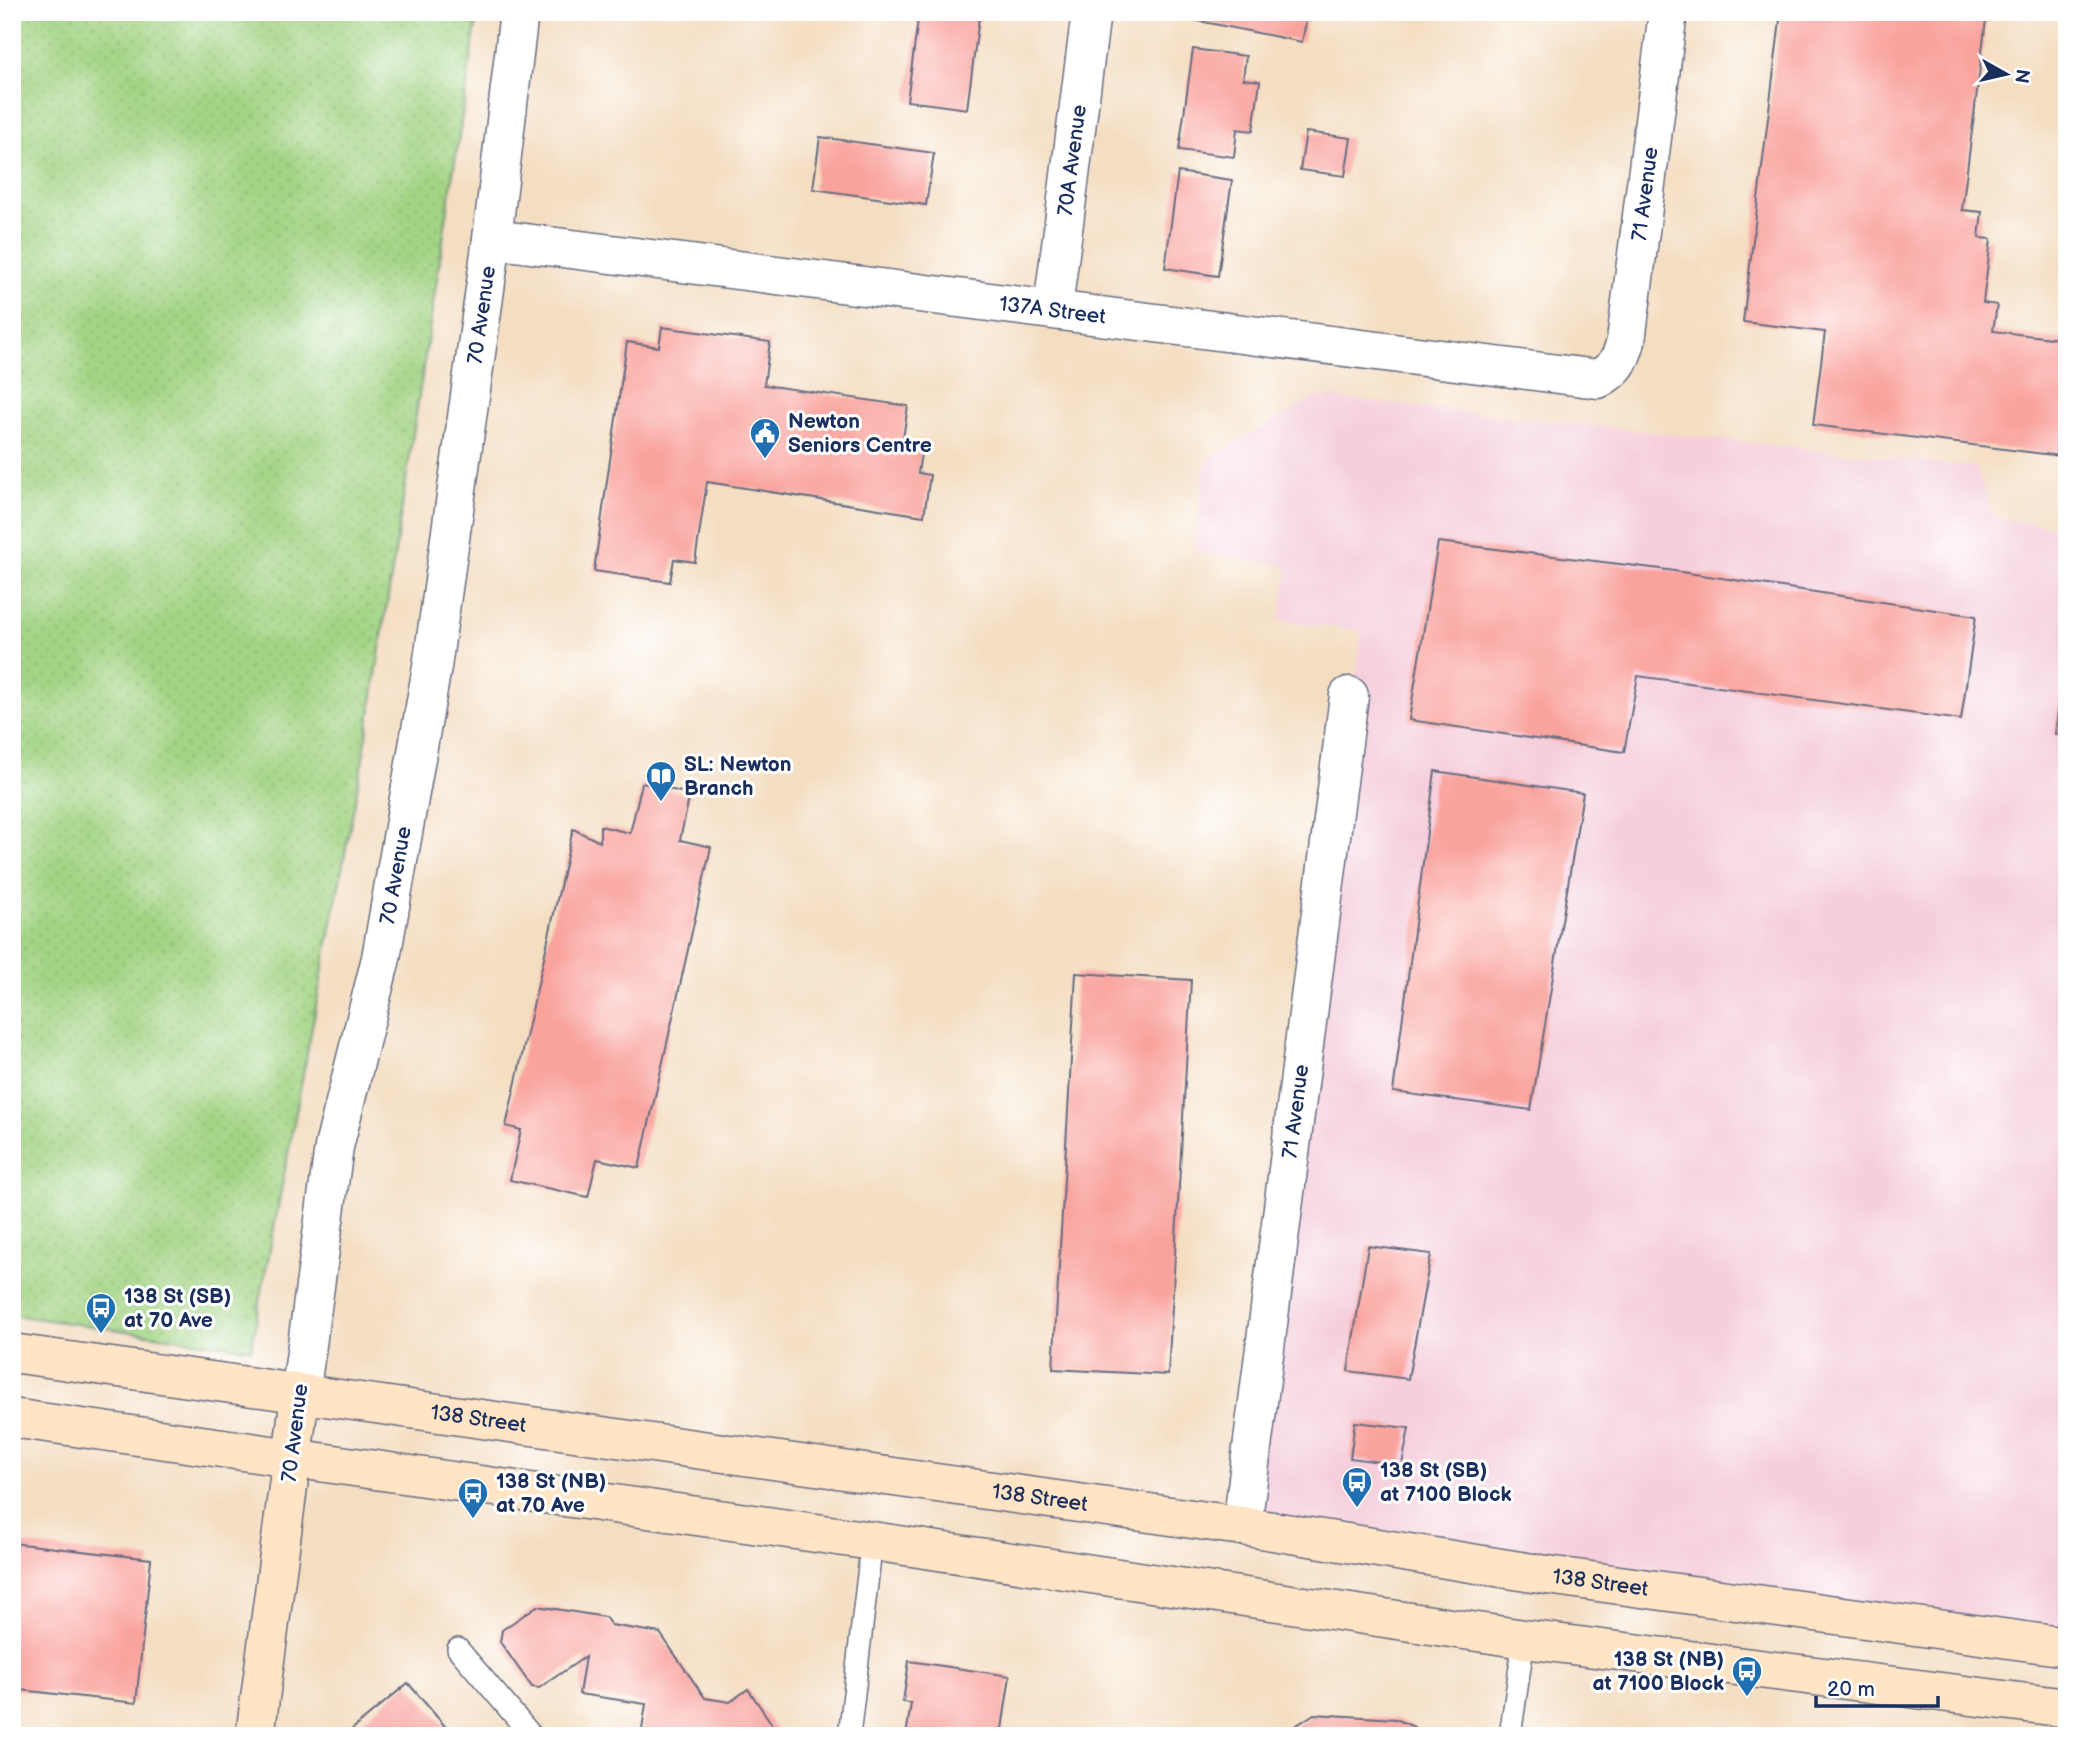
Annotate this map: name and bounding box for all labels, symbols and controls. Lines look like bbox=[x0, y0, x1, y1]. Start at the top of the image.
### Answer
north arrow bbox=[1970, 38, 2040, 108]
text: N bbox=[2009, 67, 2034, 85]
street label: 70A Avenue bbox=[1052, 103, 1091, 217]
street label: 71 Avenue bbox=[1626, 145, 1663, 243]
street label: 70 Avenue bbox=[462, 264, 501, 366]
street label: 137A Street bbox=[998, 291, 1108, 329]
place label: Newton Seniors Centre bbox=[788, 409, 932, 458]
public building icon: Newton Seniors Centre bbox=[748, 416, 782, 460]
place label: SL: Newton Branch bbox=[684, 752, 792, 801]
library icon: SL: Newton Branch bbox=[644, 759, 678, 803]
street label: 70 Avenue bbox=[375, 824, 416, 926]
street label: 71 Avenue bbox=[1277, 1063, 1314, 1160]
place label: 138 St (SB) at 70 Ave bbox=[124, 1284, 231, 1333]
bus stop icon: 138 St (SB) at 70 Ave bbox=[84, 1291, 118, 1335]
street label: 70 Avenue bbox=[277, 1382, 313, 1484]
street label: 138 Street bbox=[429, 1400, 528, 1438]
place label: 138 St (SB) at 7100 Block bbox=[1380, 1458, 1512, 1507]
bus stop icon: 138 St (SB) at 7100 Block bbox=[1340, 1465, 1374, 1509]
place label: 138 St (NB) at 70 Ave bbox=[496, 1469, 606, 1518]
bus stop icon: 138 St (NB) at 70 Ave bbox=[456, 1476, 490, 1520]
street label: 138 Street bbox=[990, 1478, 1090, 1517]
street label: 138 Street bbox=[1551, 1563, 1650, 1601]
place label: 138 St (NB) at 7100 Block bbox=[1592, 1647, 1724, 1696]
bus stop icon: 138 St (NB) at 7100 Block bbox=[1730, 1654, 1764, 1698]
scale bar bbox=[1816, 1664, 1939, 1708]
text: 20 m bbox=[1827, 1677, 1875, 1702]

